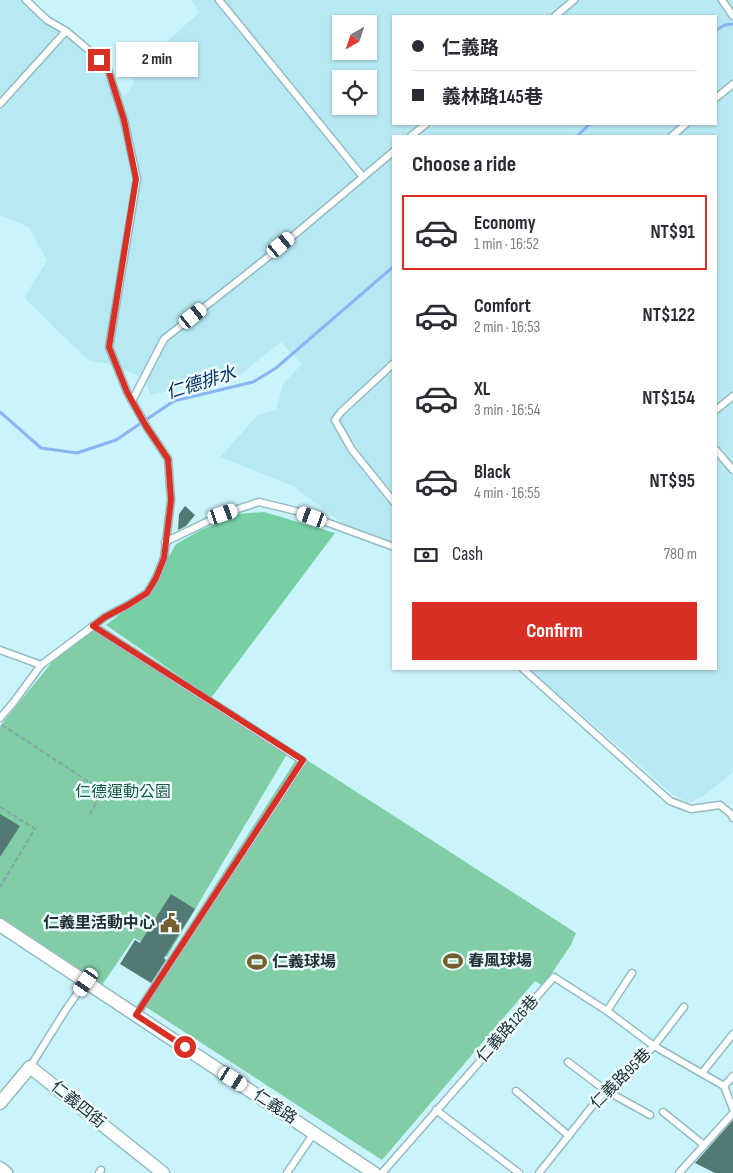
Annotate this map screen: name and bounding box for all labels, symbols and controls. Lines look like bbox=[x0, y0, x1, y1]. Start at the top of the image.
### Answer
north arrow bbox=[332, 15, 378, 60]
map controls bbox=[332, 15, 377, 115]
text: 仁義路 bbox=[442, 37, 499, 60]
callout: 2 min bbox=[116, 42, 199, 78]
route end bbox=[88, 49, 110, 71]
text: 2 min bbox=[142, 50, 172, 69]
button: locate bbox=[332, 70, 377, 115]
text: 義林路145巷 bbox=[442, 86, 543, 109]
text: Choose a ride bbox=[412, 151, 516, 178]
icon: car bbox=[414, 210, 459, 255]
text: Economy bbox=[474, 212, 536, 235]
text: NT$91 bbox=[650, 221, 695, 244]
car bbox=[264, 230, 297, 260]
text: 1 min · 16:52 bbox=[474, 235, 539, 254]
icon: car bbox=[414, 293, 459, 338]
text: Comfort bbox=[474, 295, 531, 318]
car bbox=[176, 301, 209, 331]
text: NT$122 bbox=[643, 304, 695, 327]
text: 2 min · 16:53 bbox=[474, 318, 540, 337]
water label: 仁德排水 bbox=[164, 362, 239, 404]
icon: car bbox=[414, 376, 459, 421]
text: XL bbox=[474, 378, 490, 401]
text: NT$154 bbox=[642, 387, 695, 410]
text: 3 min · 16:54 bbox=[474, 401, 540, 420]
icon: car bbox=[414, 459, 459, 504]
text: Black bbox=[474, 461, 511, 484]
text: NT$95 bbox=[650, 470, 695, 493]
text: 4 min · 16:55 bbox=[474, 484, 540, 503]
car bbox=[206, 502, 239, 526]
car bbox=[295, 505, 328, 529]
icon: cash bbox=[412, 541, 440, 569]
text: Cash bbox=[452, 543, 483, 566]
text: 780 m bbox=[664, 545, 697, 564]
button: Confirm bbox=[412, 602, 697, 660]
park label: 仁德運動公園 bbox=[75, 783, 171, 802]
public building icon: 仁義里活動中心 bbox=[159, 912, 181, 934]
place label: 仁義里活動中心 bbox=[43, 914, 155, 933]
sports icon: 春風球場 bbox=[442, 950, 464, 972]
sports icon: 仁義球場 bbox=[246, 951, 268, 973]
place label: 春風球場 bbox=[468, 952, 532, 971]
place label: 仁義球場 bbox=[272, 953, 336, 972]
car bbox=[71, 965, 100, 999]
street label: 仁義路126巷 bbox=[473, 992, 543, 1066]
route start bbox=[174, 1036, 196, 1058]
street label: 仁義路95巷 bbox=[587, 1045, 655, 1113]
car bbox=[216, 1065, 249, 1093]
street label: 仁義四街 bbox=[47, 1077, 109, 1133]
street label: 仁義路 bbox=[250, 1086, 300, 1128]

